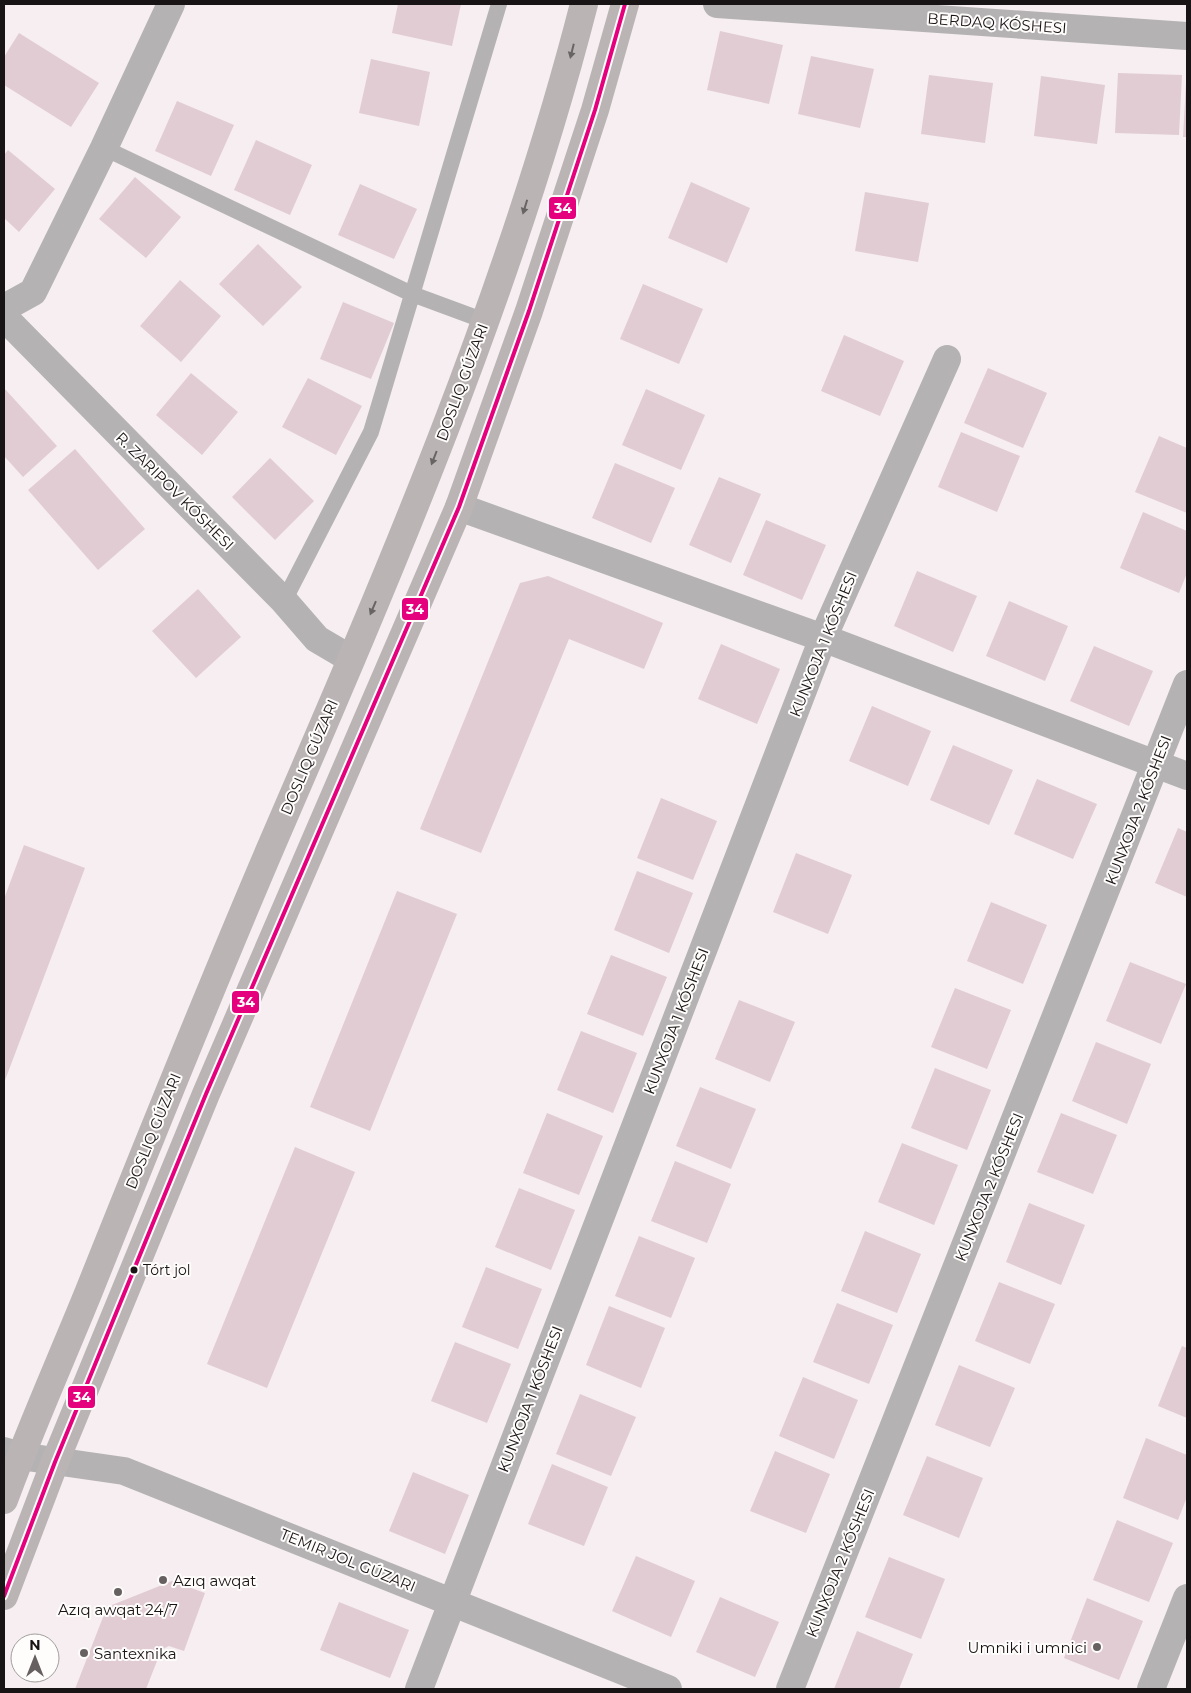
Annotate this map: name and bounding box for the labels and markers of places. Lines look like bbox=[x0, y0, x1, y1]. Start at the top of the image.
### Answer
place label: Tórt jol bbox=[143, 1261, 191, 1279]
marker: Tórt jol bbox=[129, 1265, 139, 1275]
place label: Azıq awqat bbox=[173, 1571, 256, 1590]
marker: Azıq awqat bbox=[157, 1574, 169, 1586]
marker: Azıq awqat 24/7 bbox=[112, 1586, 124, 1598]
place label: Azıq awqat 24/7 bbox=[58, 1600, 178, 1619]
place label: Umniki i umnici bbox=[968, 1638, 1087, 1657]
marker: Umniki i umnici bbox=[1091, 1641, 1103, 1653]
place label: Santexnika bbox=[94, 1644, 177, 1663]
marker: Santexnika bbox=[78, 1647, 90, 1659]

